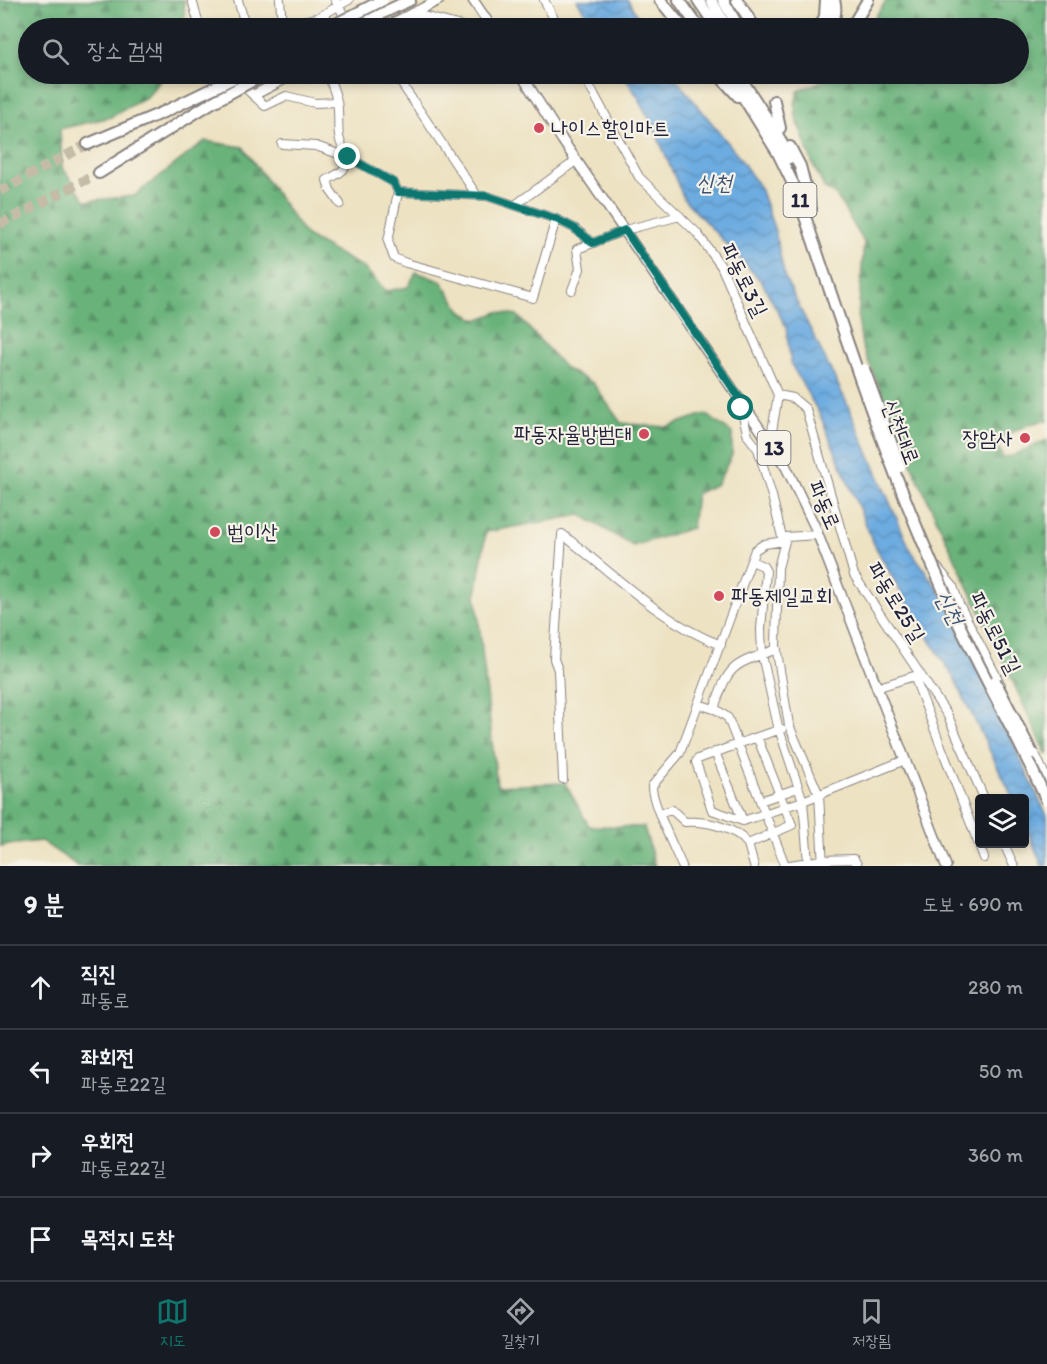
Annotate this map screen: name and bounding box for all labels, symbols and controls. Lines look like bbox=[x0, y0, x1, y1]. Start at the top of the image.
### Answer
search box bbox=[18, 18, 1029, 84]
icon: search bbox=[39, 35, 72, 68]
text: 장소 검색 bbox=[87, 37, 163, 64]
place label: 나이스할인마트 bbox=[551, 115, 669, 140]
marker: 나이스할인마트 bbox=[532, 121, 546, 135]
route end bbox=[334, 143, 360, 169]
water label: 신천 bbox=[696, 169, 734, 196]
road number: 11 bbox=[784, 183, 816, 217]
street label: 파동로3길 bbox=[715, 239, 774, 321]
route start bbox=[727, 394, 753, 420]
street label: 신천대로 bbox=[878, 396, 925, 468]
place label: 파동자율방범대 bbox=[514, 421, 632, 446]
place label: 장암사 bbox=[962, 425, 1013, 450]
marker: 파동자율방범대 bbox=[637, 427, 651, 441]
road number: 13 bbox=[758, 431, 790, 465]
marker: 장암사 bbox=[1018, 431, 1032, 445]
street label: 파동로 bbox=[803, 477, 846, 533]
place label: 법이산 bbox=[227, 519, 278, 544]
marker: 법이산 bbox=[208, 525, 222, 539]
street label: 파동로25길 bbox=[862, 557, 931, 646]
place label: 파동제일교회 bbox=[731, 583, 832, 608]
water label: 신천 bbox=[929, 585, 971, 631]
street label: 파동로51길 bbox=[964, 588, 1027, 678]
marker: 파동제일교회 bbox=[712, 589, 726, 603]
map controls bbox=[975, 794, 1029, 848]
button: layers bbox=[975, 794, 1029, 848]
text: 9 분 bbox=[24, 888, 64, 920]
text: 도보 · 690 m bbox=[922, 892, 1023, 916]
text: 직진 bbox=[81, 960, 116, 987]
icon: ahead bbox=[24, 971, 57, 1004]
text: 280 m bbox=[968, 975, 1023, 999]
text: 파동로 bbox=[81, 988, 129, 1012]
text: 좌회전 bbox=[81, 1044, 134, 1071]
icon: left bbox=[24, 1055, 57, 1088]
text: 50 m bbox=[979, 1059, 1023, 1083]
text: 파동로22길 bbox=[81, 1072, 166, 1096]
text: 우회전 bbox=[81, 1128, 134, 1155]
icon: right bbox=[24, 1139, 57, 1172]
text: 360 m bbox=[968, 1143, 1023, 1167]
text: 파동로22길 bbox=[81, 1156, 166, 1180]
icon: arrive bbox=[24, 1223, 57, 1256]
text: 목적지 도착 bbox=[81, 1225, 174, 1252]
tab: 지도 bbox=[156, 1295, 189, 1351]
tab: 길찾기 bbox=[501, 1295, 540, 1351]
tab: 저장됨 bbox=[852, 1295, 891, 1351]

